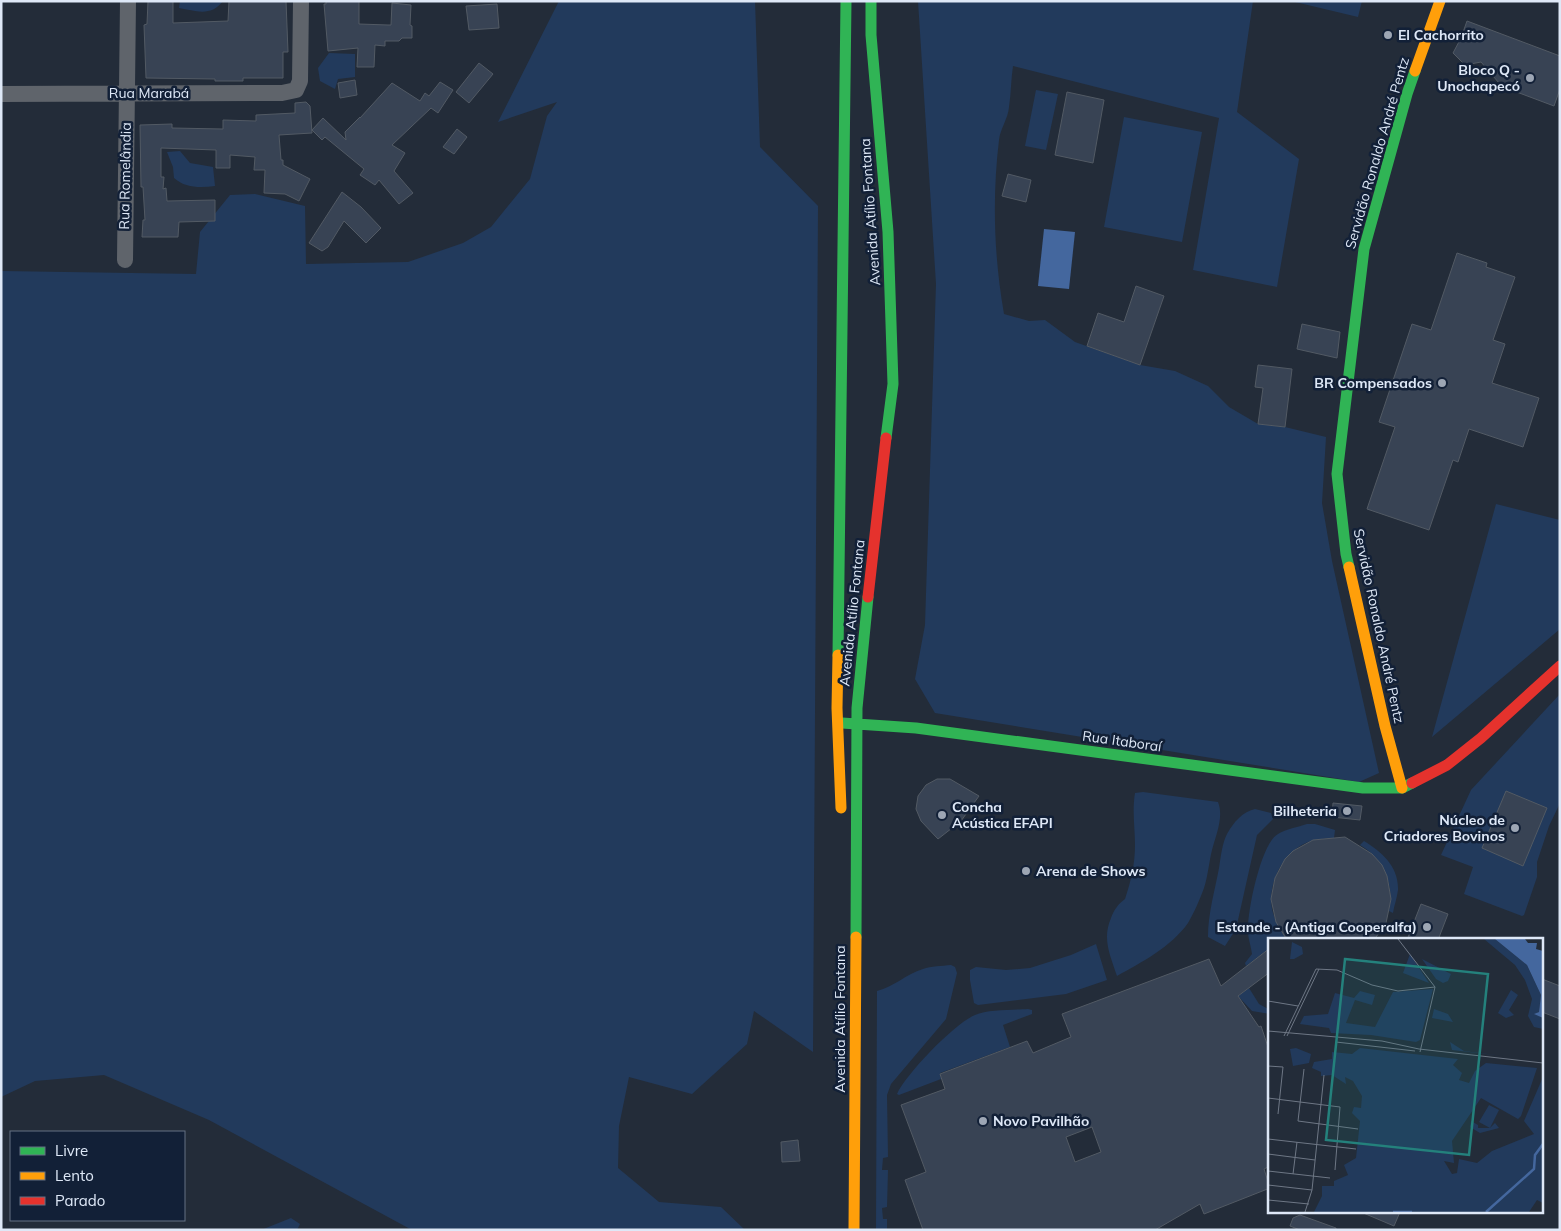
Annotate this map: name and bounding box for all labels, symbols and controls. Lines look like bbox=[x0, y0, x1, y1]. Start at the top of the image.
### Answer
place label: El Cachorrito bbox=[1398, 26, 1484, 44]
marker: El Cachorrito bbox=[1382, 29, 1394, 41]
street label: Servidão Ronaldo André Pentz bbox=[1341, 55, 1413, 251]
place label: Bloco Q - Unochapecó bbox=[1437, 61, 1520, 95]
marker: Bloco Q - Unochapecó bbox=[1524, 72, 1536, 84]
street label: Rua Marabá bbox=[109, 84, 189, 102]
street label: Rua Romelândia bbox=[115, 122, 135, 230]
street label: Avenida Atílio Fontana bbox=[856, 138, 884, 286]
place label: BR Compensados bbox=[1314, 374, 1432, 392]
marker: BR Compensados bbox=[1436, 377, 1448, 389]
street label: Servidão Ronaldo André Pentz bbox=[1350, 527, 1408, 725]
street label: Avenida Atílio Fontana bbox=[835, 539, 869, 687]
street label: Rua Itaboraí bbox=[1081, 727, 1163, 756]
place label: Concha Acústica EFAPI bbox=[952, 798, 1053, 832]
place label: Bilheteria bbox=[1273, 802, 1337, 820]
marker: Bilheteria bbox=[1341, 805, 1353, 817]
marker: Concha Acústica EFAPI bbox=[936, 809, 948, 821]
place label: Núcleo de Criadores Bovinos bbox=[1384, 811, 1505, 845]
marker: Núcleo de Criadores Bovinos bbox=[1509, 822, 1521, 834]
place label: Arena de Shows bbox=[1036, 862, 1146, 880]
marker: Arena de Shows bbox=[1020, 865, 1032, 877]
place label: Estande - (Antiga Cooperalfa) bbox=[1217, 918, 1417, 936]
marker: Estande - (Antiga Cooperalfa) bbox=[1421, 921, 1433, 933]
inset map bbox=[1268, 938, 1544, 1214]
street label: Avenida Atílio Fontana bbox=[831, 945, 849, 1093]
place label: Novo Pavilhão bbox=[993, 1112, 1089, 1130]
marker: Novo Pavilhão bbox=[977, 1115, 989, 1127]
legend bbox=[10, 1131, 185, 1221]
text: Livre bbox=[55, 1141, 88, 1160]
text: Lento bbox=[55, 1166, 94, 1185]
text: Parado bbox=[55, 1191, 105, 1210]

